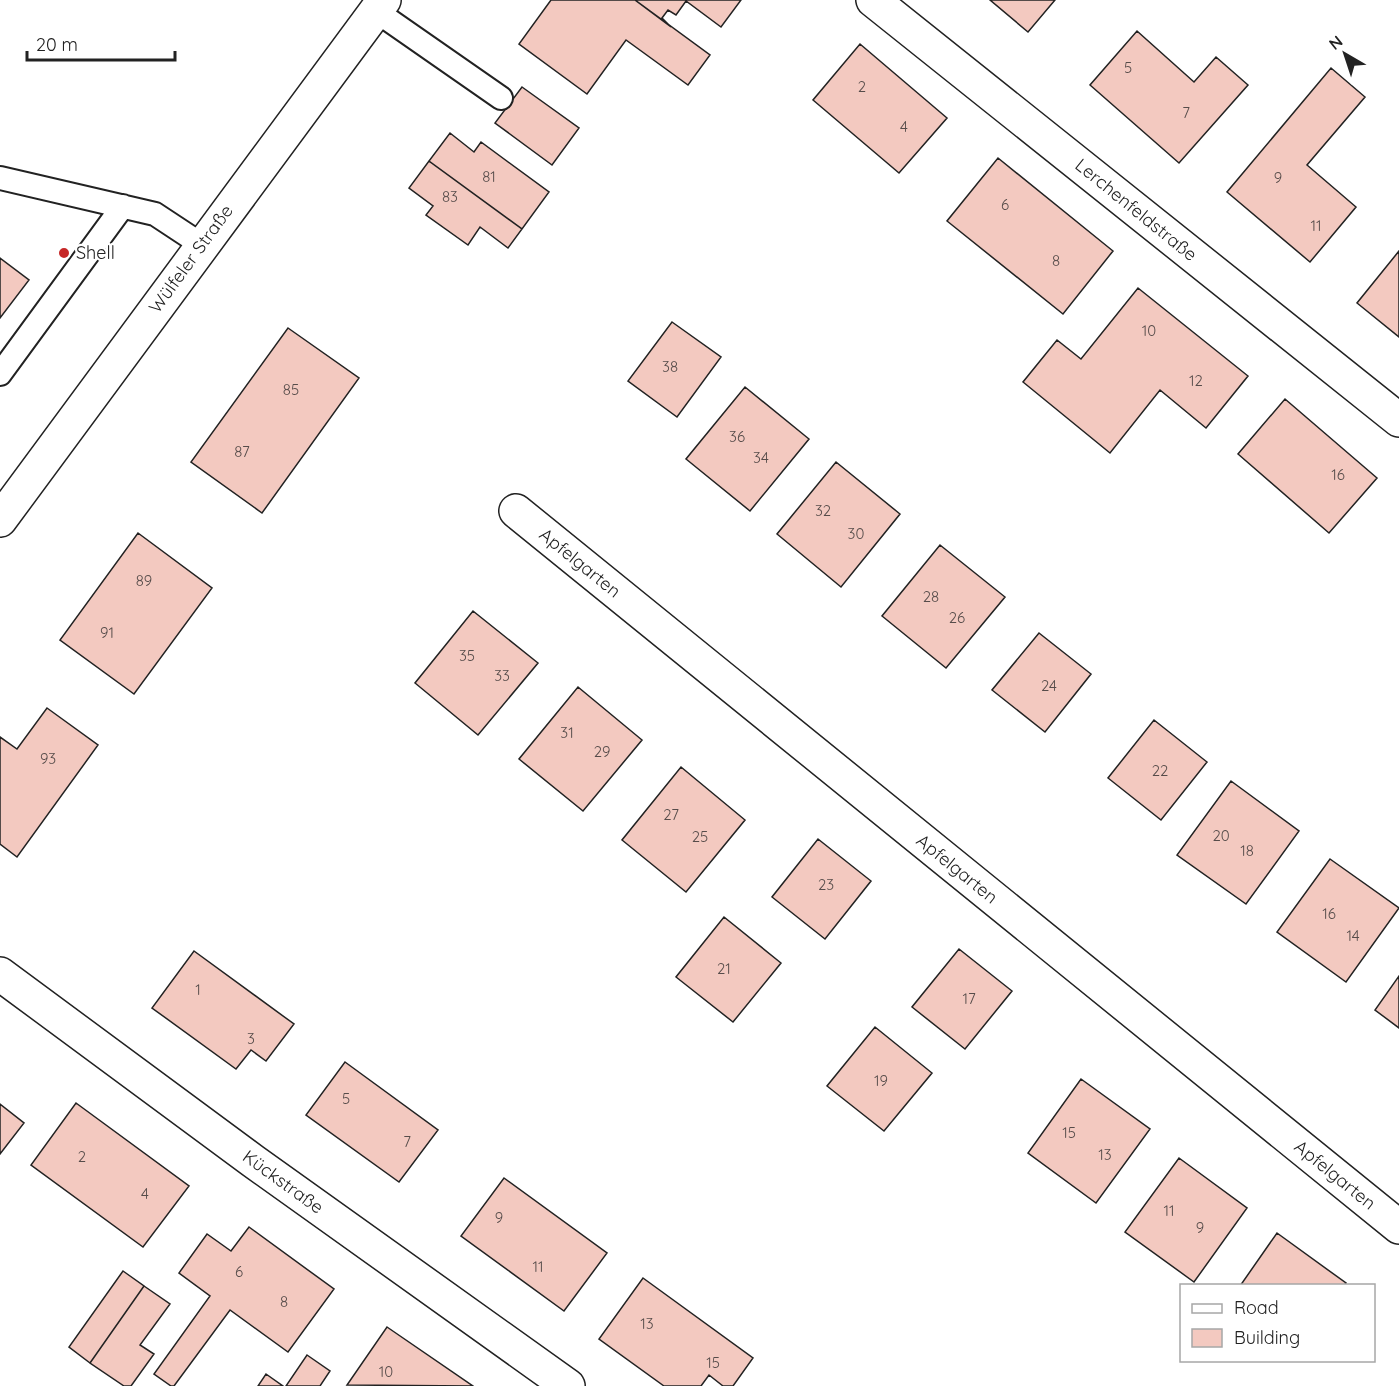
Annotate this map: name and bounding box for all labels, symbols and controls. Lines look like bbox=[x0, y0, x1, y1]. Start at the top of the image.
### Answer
scale bar bbox=[27, 24, 176, 62]
north arrow bbox=[1315, 24, 1375, 84]
text: N bbox=[1325, 31, 1346, 54]
text: 20 m bbox=[36, 33, 78, 56]
house number: 5 bbox=[1124, 58, 1132, 77]
house number: 2 bbox=[858, 77, 866, 96]
house number: 7 bbox=[1182, 103, 1190, 122]
house number: 4 bbox=[900, 117, 908, 136]
street label: Lerchenfeldstraße bbox=[1071, 153, 1202, 266]
house number: 81 bbox=[482, 167, 496, 186]
house number: 9 bbox=[1274, 168, 1282, 187]
house number: 83 bbox=[442, 187, 458, 206]
house number: 6 bbox=[1001, 195, 1009, 214]
street label: Wülfeler Straße bbox=[144, 200, 238, 317]
house number: 11 bbox=[1310, 216, 1322, 235]
place label: Shell bbox=[76, 241, 115, 264]
marker: Shell bbox=[57, 246, 71, 260]
house number: 8 bbox=[1052, 251, 1060, 270]
house number: 10 bbox=[1142, 321, 1156, 340]
house number: 38 bbox=[662, 357, 678, 376]
house number: 12 bbox=[1189, 371, 1203, 390]
house number: 85 bbox=[283, 380, 299, 399]
house number: 36 bbox=[729, 427, 745, 446]
house number: 87 bbox=[234, 442, 250, 461]
house number: 34 bbox=[753, 448, 769, 467]
house number: 16 bbox=[1331, 465, 1345, 484]
house number: 32 bbox=[815, 501, 831, 520]
street label: Apfelgarten bbox=[535, 523, 626, 602]
house number: 30 bbox=[848, 524, 864, 543]
house number: 89 bbox=[136, 571, 152, 590]
house number: 28 bbox=[923, 587, 939, 606]
house number: 26 bbox=[949, 608, 965, 627]
house number: 91 bbox=[100, 623, 114, 642]
house number: 35 bbox=[459, 646, 475, 665]
house number: 33 bbox=[494, 666, 510, 685]
house number: 24 bbox=[1041, 676, 1057, 695]
house number: 31 bbox=[560, 723, 574, 742]
house number: 29 bbox=[594, 742, 610, 761]
house number: 93 bbox=[40, 749, 56, 768]
house number: 22 bbox=[1152, 761, 1168, 780]
house number: 27 bbox=[663, 805, 679, 824]
house number: 20 bbox=[1212, 826, 1230, 845]
house number: 25 bbox=[692, 827, 708, 846]
street label: Apfelgarten bbox=[912, 829, 1003, 908]
house number: 18 bbox=[1240, 841, 1254, 860]
house number: 23 bbox=[818, 875, 834, 894]
house number: 16 bbox=[1322, 904, 1336, 923]
house number: 14 bbox=[1346, 926, 1360, 945]
house number: 21 bbox=[717, 959, 731, 978]
house number: 1 bbox=[195, 980, 201, 999]
house number: 17 bbox=[962, 989, 976, 1008]
house number: 3 bbox=[247, 1029, 255, 1048]
house number: 19 bbox=[874, 1071, 888, 1090]
house number: 5 bbox=[342, 1089, 350, 1108]
house number: 15 bbox=[1062, 1123, 1076, 1142]
house number: 7 bbox=[403, 1132, 411, 1151]
street label: Apfelgarten bbox=[1290, 1135, 1381, 1214]
street label: Kückstraße bbox=[238, 1145, 328, 1219]
house number: 13 bbox=[1098, 1145, 1112, 1164]
house number: 2 bbox=[78, 1147, 86, 1166]
house number: 4 bbox=[141, 1184, 149, 1203]
house number: 11 bbox=[1163, 1201, 1175, 1220]
house number: 9 bbox=[495, 1208, 503, 1227]
house number: 9 bbox=[1196, 1218, 1204, 1237]
house number: 11 bbox=[532, 1257, 544, 1276]
house number: 6 bbox=[235, 1262, 243, 1281]
legend bbox=[1180, 1284, 1375, 1362]
house number: 8 bbox=[280, 1292, 288, 1311]
text: Road bbox=[1234, 1296, 1279, 1319]
house number: 13 bbox=[640, 1314, 654, 1333]
text: Building bbox=[1234, 1326, 1300, 1349]
house number: 15 bbox=[706, 1353, 720, 1372]
house number: 10 bbox=[379, 1362, 393, 1381]

